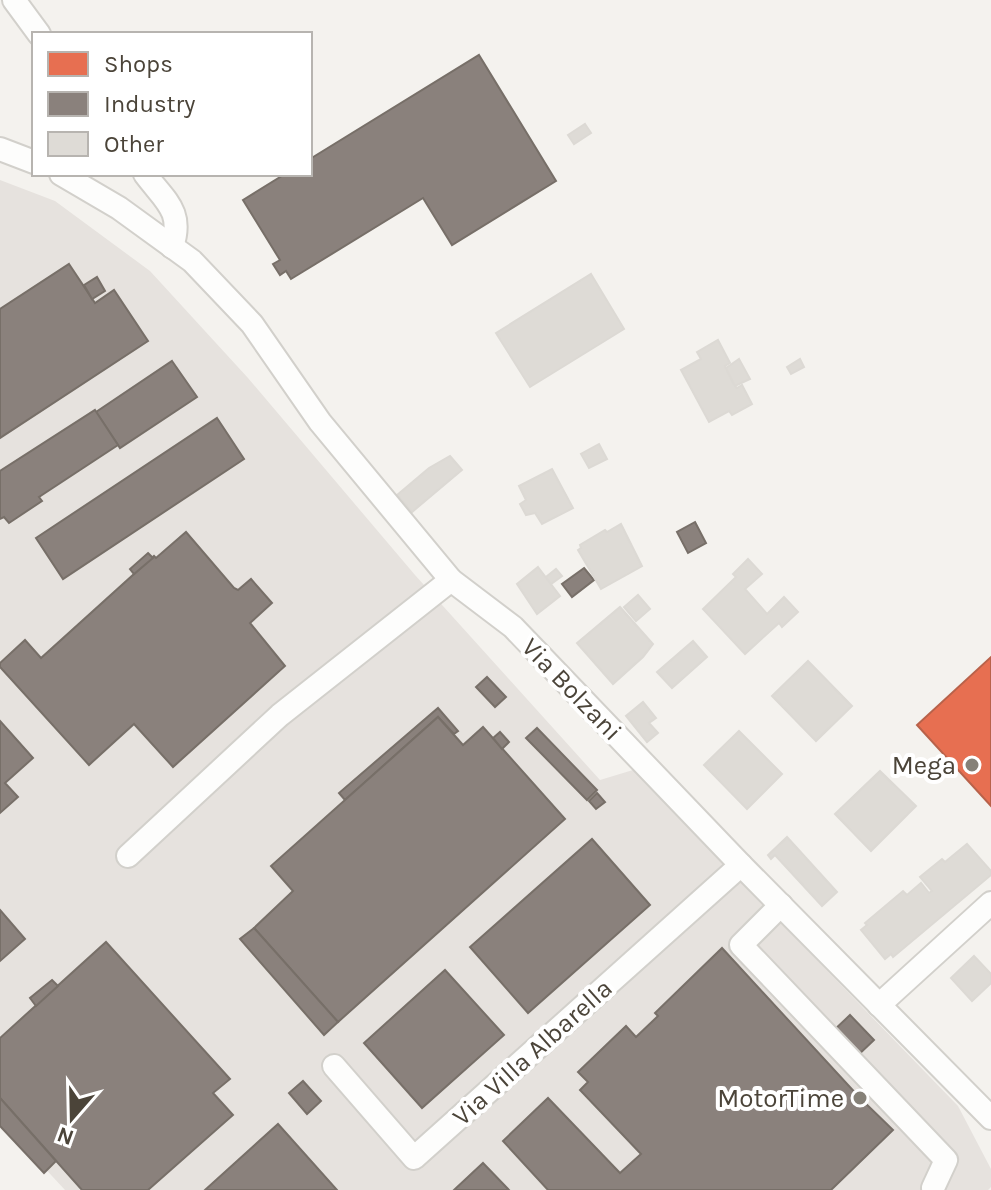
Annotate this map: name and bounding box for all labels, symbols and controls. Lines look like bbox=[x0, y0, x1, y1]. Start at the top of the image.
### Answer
legend bbox=[32, 32, 312, 176]
text: Shops bbox=[104, 50, 173, 78]
text: Industry bbox=[104, 90, 195, 118]
text: Other bbox=[104, 130, 164, 158]
street label: Via Bolzani bbox=[515, 632, 628, 747]
place label: Mega bbox=[892, 750, 956, 781]
marker: Mega bbox=[963, 756, 981, 774]
street label: Via Villa Albarella bbox=[446, 973, 618, 1132]
north arrow bbox=[32, 1078, 112, 1158]
place label: MotorTime bbox=[717, 1083, 844, 1114]
marker: MotorTime bbox=[851, 1089, 869, 1107]
text: N bbox=[54, 1121, 77, 1151]

